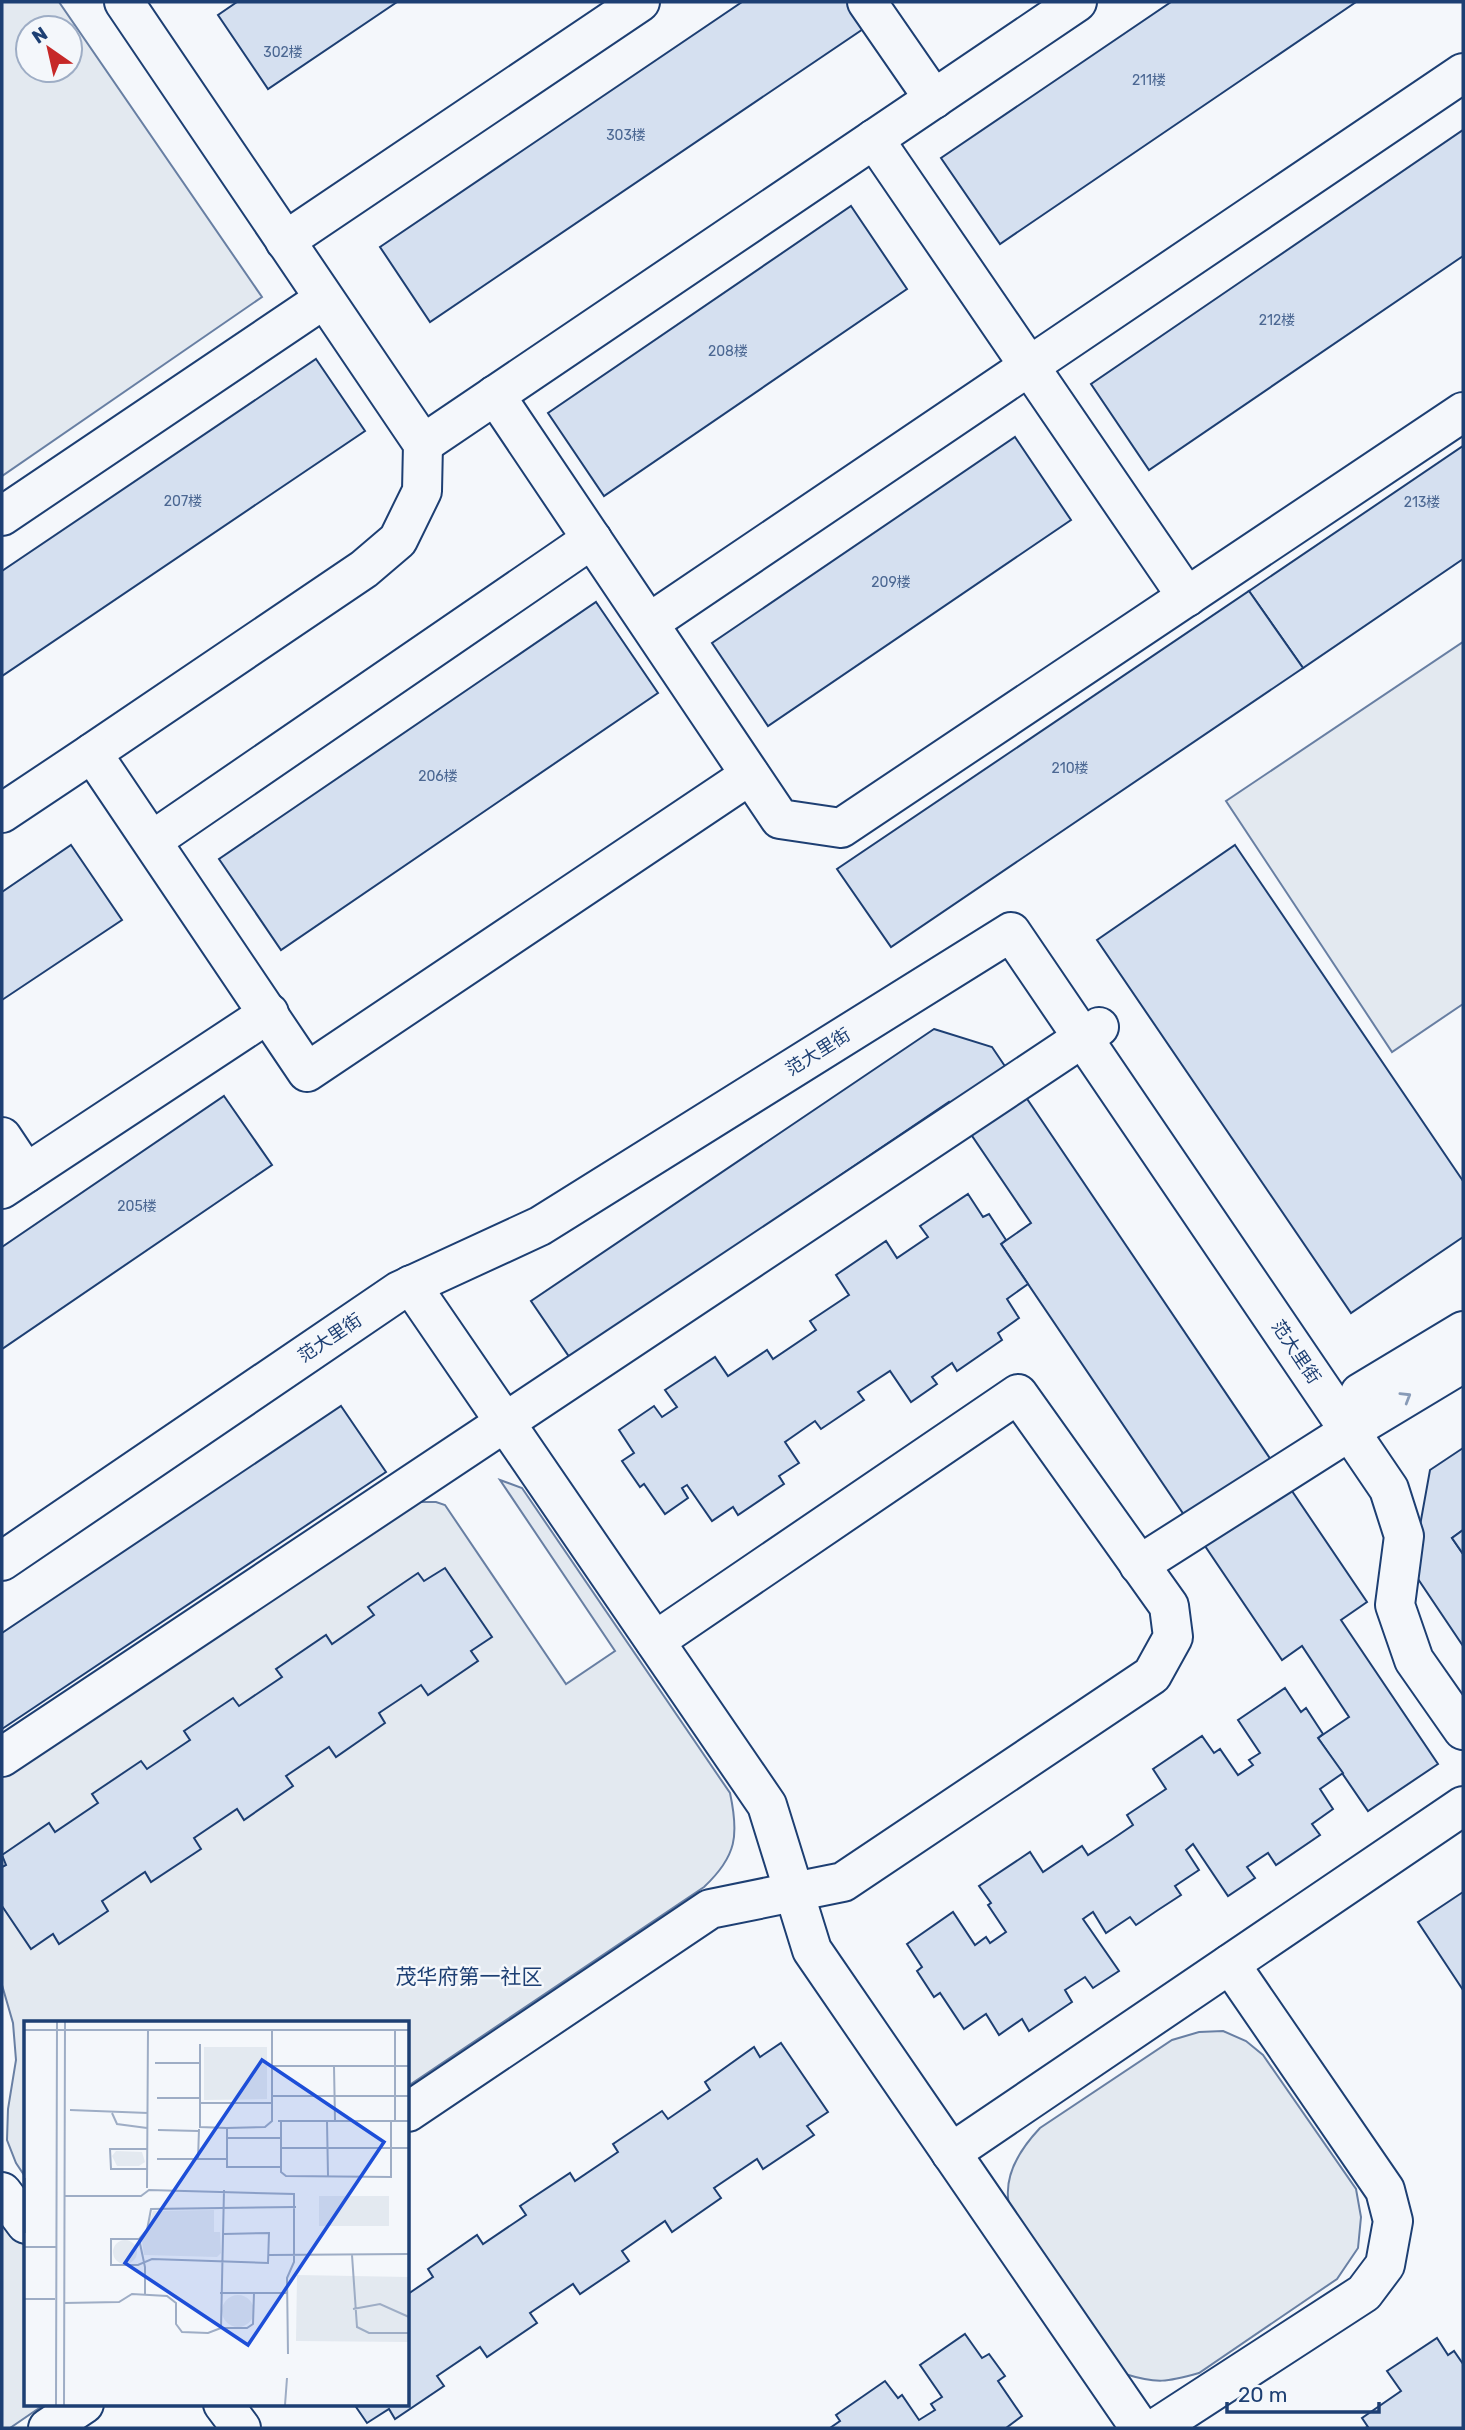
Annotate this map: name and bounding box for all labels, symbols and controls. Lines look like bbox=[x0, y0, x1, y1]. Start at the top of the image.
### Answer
north arrow bbox=[14, 14, 84, 84]
text: N bbox=[28, 22, 52, 49]
house number: 302楼 bbox=[263, 44, 303, 61]
house number: 211楼 bbox=[1132, 72, 1166, 89]
house number: 303楼 bbox=[606, 127, 646, 144]
house number: 212楼 bbox=[1259, 312, 1295, 329]
house number: 208楼 bbox=[708, 343, 748, 360]
house number: 207楼 bbox=[164, 493, 202, 510]
house number: 213楼 bbox=[1404, 494, 1440, 511]
house number: 209楼 bbox=[871, 574, 911, 591]
house number: 210楼 bbox=[1051, 760, 1089, 777]
house number: 206楼 bbox=[418, 768, 458, 785]
street label: 范大里街 bbox=[782, 1024, 854, 1080]
house number: 205楼 bbox=[117, 1198, 157, 1215]
street label: 范大里街 bbox=[294, 1309, 366, 1367]
street label: 范大里街 bbox=[1267, 1316, 1325, 1388]
one-way arrow bbox=[1399, 1392, 1412, 1405]
district label: 茂华府第一社区 bbox=[396, 1964, 543, 1989]
inset map bbox=[24, 2021, 410, 2406]
scale bar bbox=[1227, 2370, 1379, 2414]
text: 20 m bbox=[1238, 2382, 1287, 2407]

